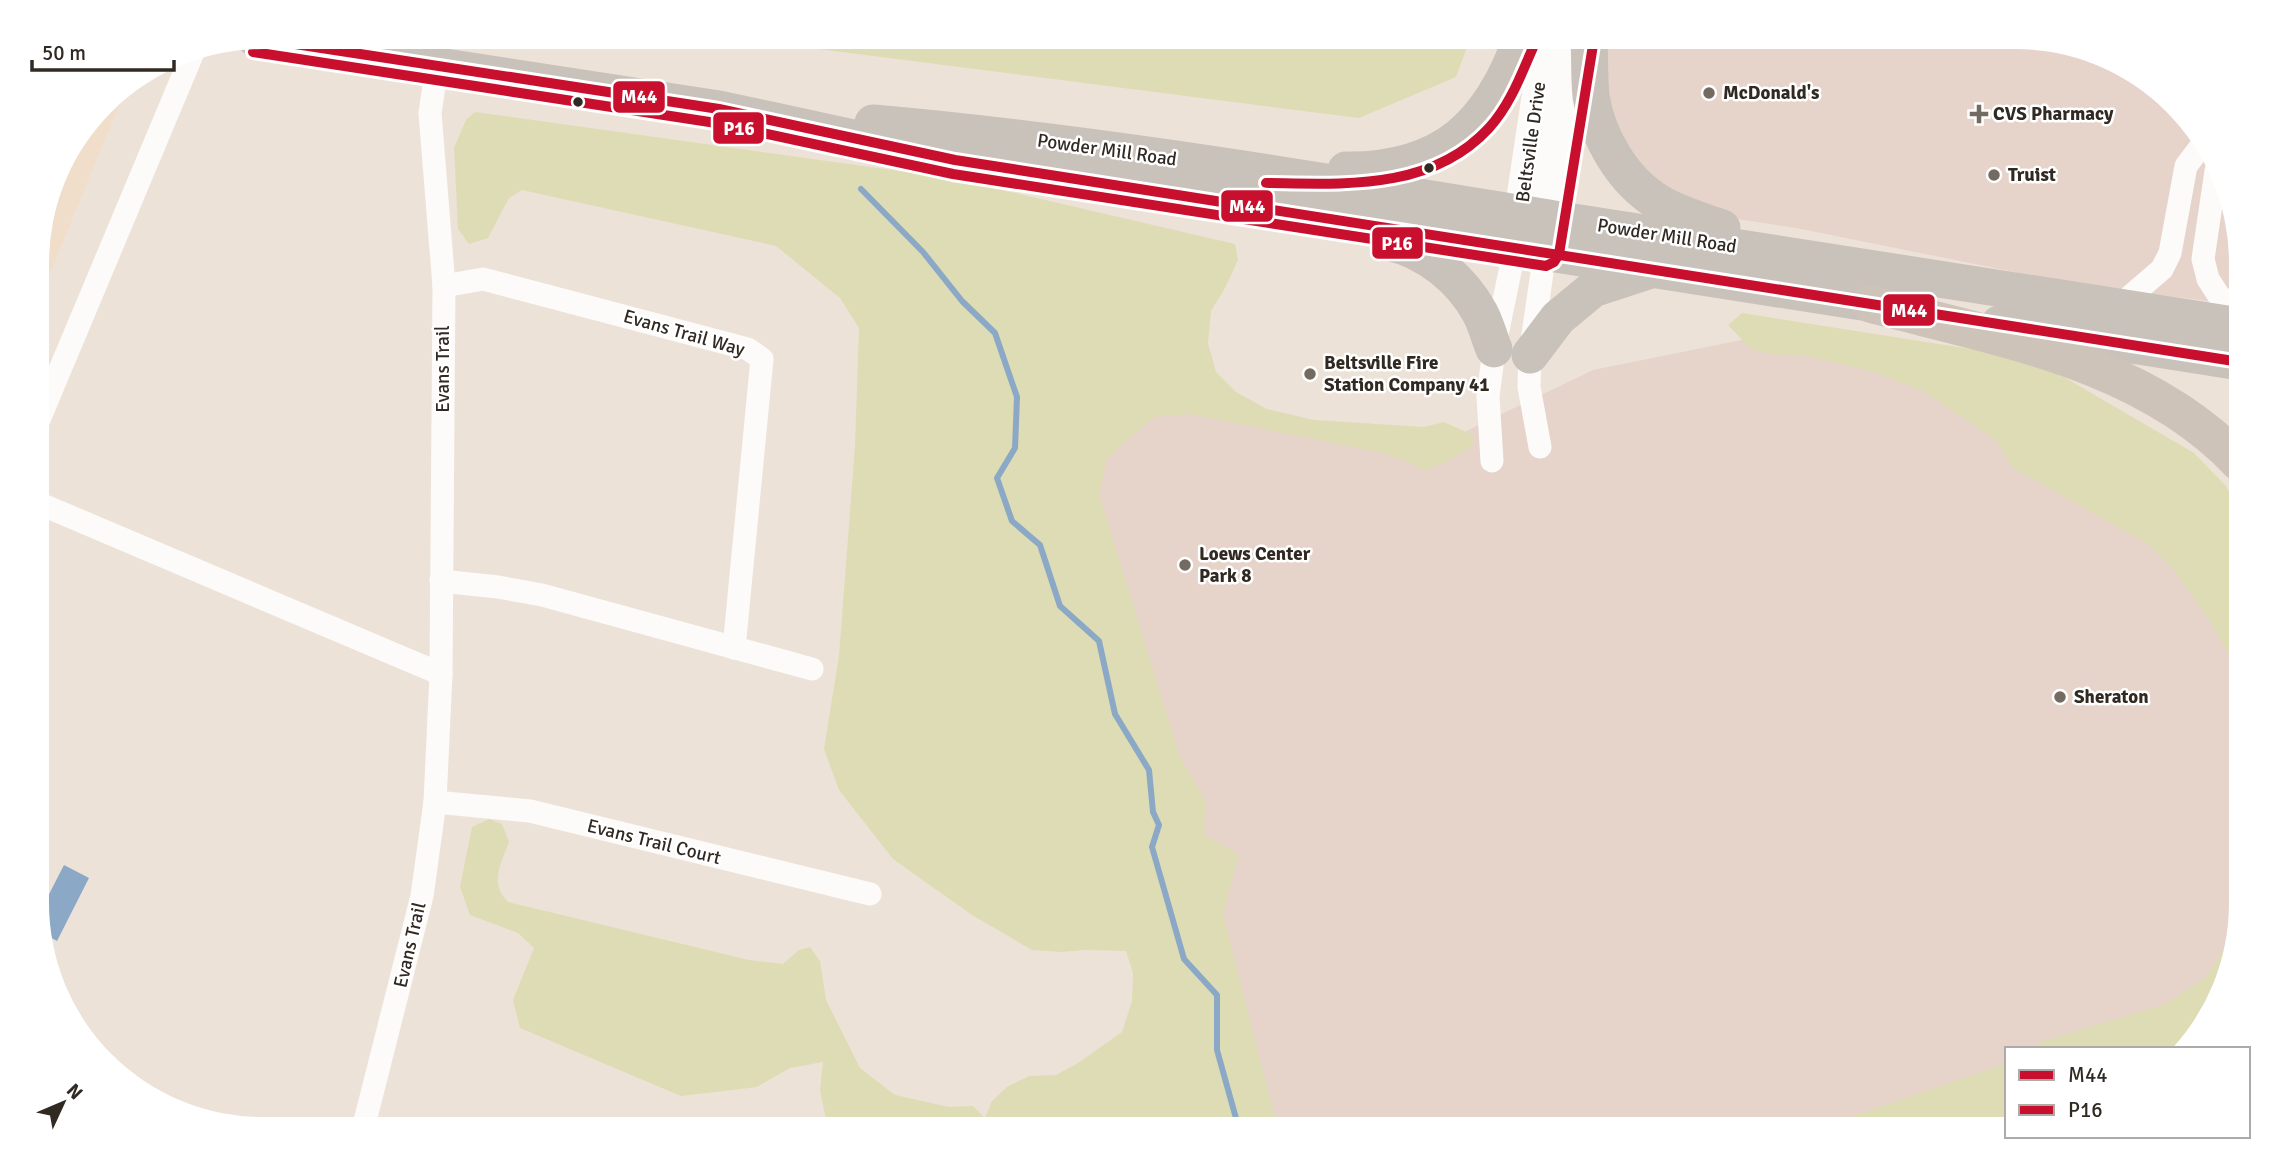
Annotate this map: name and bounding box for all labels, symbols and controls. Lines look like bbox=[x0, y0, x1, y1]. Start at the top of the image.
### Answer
scale bar bbox=[32, 28, 173, 72]
text: 50 m bbox=[42, 40, 86, 66]
line badge: M44 bbox=[612, 80, 666, 114]
street label: Beltsville Drive bbox=[1511, 80, 1551, 204]
place label: McDonald's bbox=[1723, 81, 1819, 105]
text: M44 bbox=[621, 85, 657, 109]
marker: McDonald's bbox=[1701, 85, 1717, 101]
unlabelled marker bbox=[571, 95, 585, 109]
place label: CVS Pharmacy bbox=[1993, 102, 2114, 126]
marker: CVS Pharmacy bbox=[1971, 106, 1987, 122]
line badge: P16 bbox=[712, 111, 765, 145]
text: P16 bbox=[723, 117, 755, 141]
street label: Powder Mill Road bbox=[1036, 128, 1178, 172]
unlabelled marker bbox=[1422, 161, 1436, 175]
place label: Truist bbox=[2008, 163, 2056, 187]
marker: Truist bbox=[1986, 167, 2002, 183]
line badge: M44 bbox=[1220, 189, 1274, 223]
text: M44 bbox=[1229, 195, 1265, 219]
street label: Powder Mill Road bbox=[1596, 213, 1738, 259]
line badge: P16 bbox=[1371, 226, 1424, 260]
text: P16 bbox=[1381, 232, 1413, 256]
line badge: M44 bbox=[1882, 293, 1936, 327]
text: M44 bbox=[1891, 299, 1927, 323]
street label: Evans Trail Way bbox=[621, 304, 748, 362]
street label: Evans Trail bbox=[431, 325, 455, 413]
place label: Beltsville Fire Station Company 41 bbox=[1324, 351, 1490, 397]
marker: Beltsville Fire Station Company 41 bbox=[1302, 366, 1318, 382]
place label: Loews Center Park 8 bbox=[1199, 542, 1311, 588]
marker: Loews Center Park 8 bbox=[1177, 557, 1193, 573]
place label: Sheraton bbox=[2074, 685, 2149, 709]
marker: Sheraton bbox=[2052, 689, 2068, 705]
street label: Evans Trail Court bbox=[585, 814, 724, 870]
street label: Evans Trail bbox=[388, 900, 432, 990]
legend bbox=[2005, 1047, 2250, 1138]
text: M44 bbox=[2068, 1062, 2108, 1088]
north arrow bbox=[28, 1068, 98, 1138]
text: N bbox=[61, 1079, 88, 1105]
text: P16 bbox=[2068, 1097, 2103, 1123]

